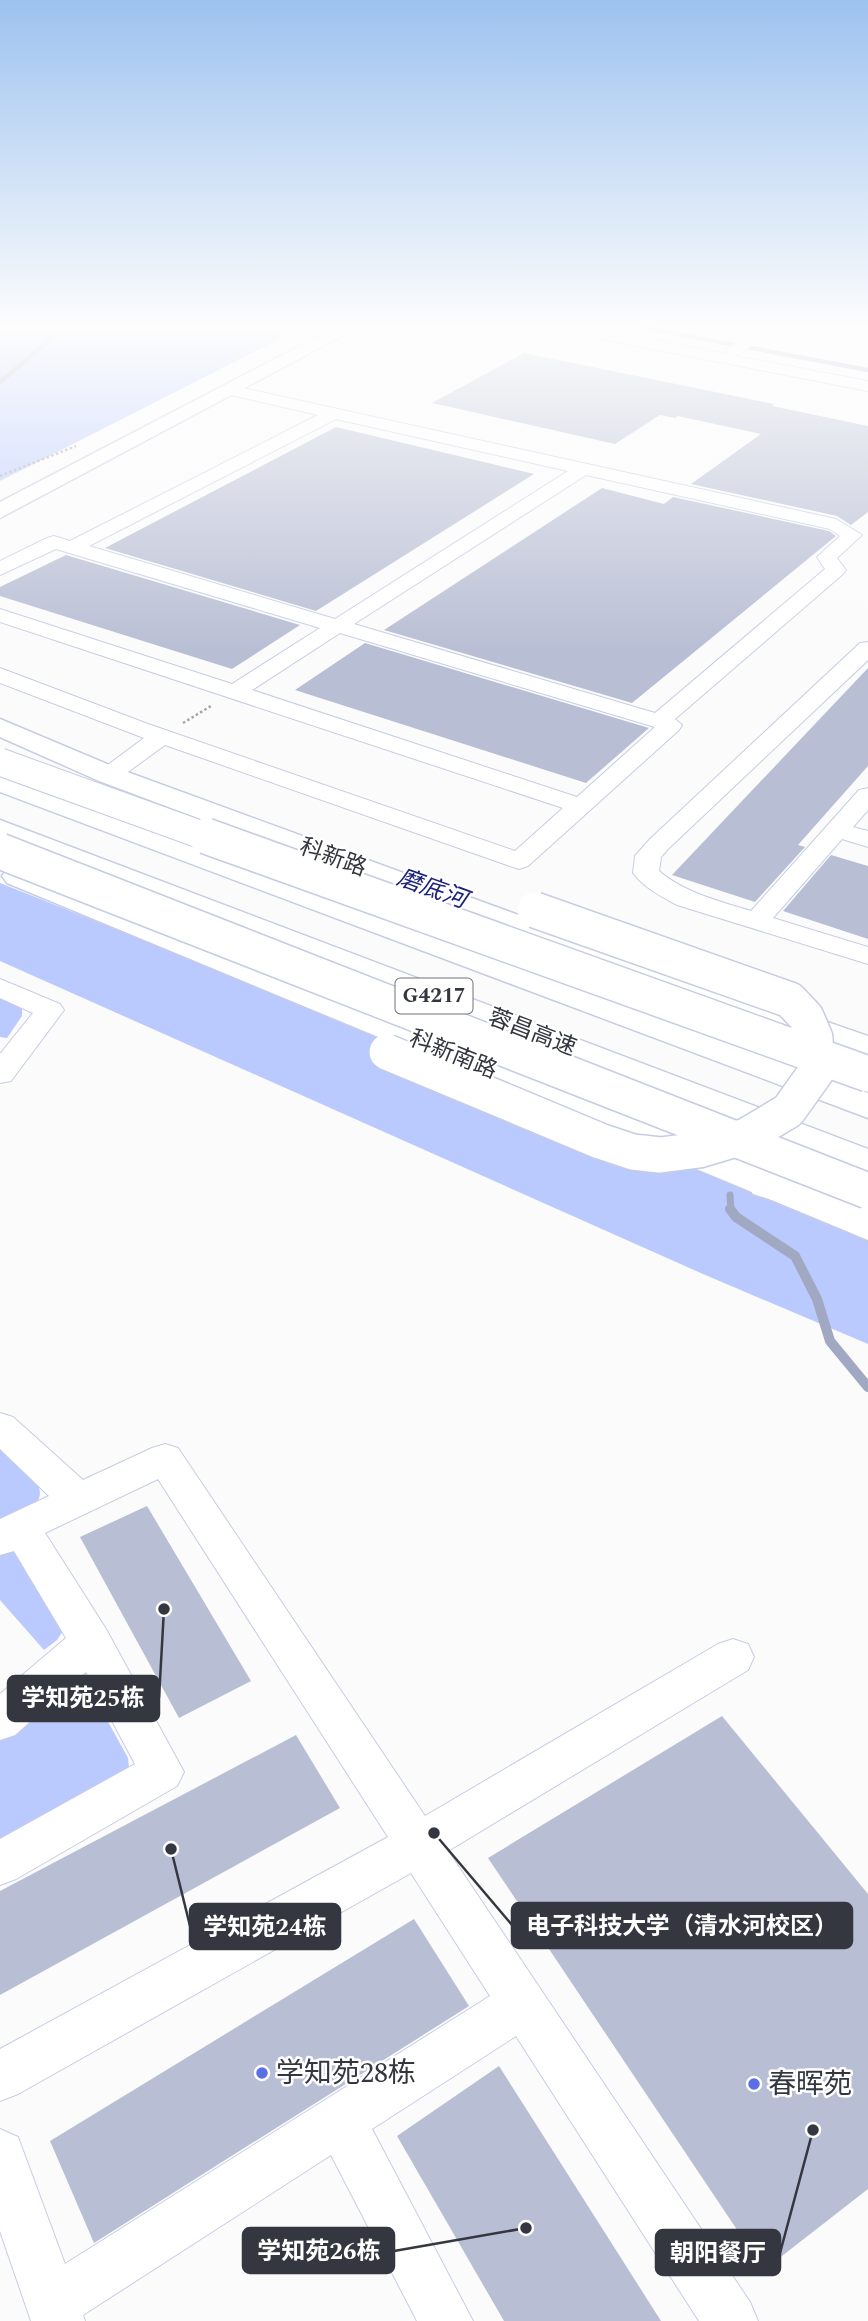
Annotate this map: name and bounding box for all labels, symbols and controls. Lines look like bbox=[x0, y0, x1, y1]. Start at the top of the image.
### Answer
street label: 科新路 bbox=[295, 830, 371, 886]
water label: 磨底河 bbox=[392, 860, 476, 920]
road number: G4217 bbox=[396, 978, 472, 1014]
street label: 蓉昌高速 bbox=[483, 1000, 581, 1066]
street label: 科新南路 bbox=[404, 1022, 502, 1088]
callout: 学知苑25栋 bbox=[8, 1676, 159, 1721]
text: 学知苑25栋 bbox=[22, 1681, 144, 1717]
callout: 电子科技大学（清水河校区） bbox=[512, 1903, 852, 1948]
callout: 学知苑24栋 bbox=[190, 1904, 340, 1949]
text: 电子科技大学（清水河校区） bbox=[526, 1909, 838, 1945]
text: 学知苑24栋 bbox=[204, 1910, 326, 1946]
place label: 学知苑28栋 bbox=[276, 2052, 416, 2095]
place label: 春晖苑 bbox=[768, 2063, 852, 2106]
marker: 学知苑28栋 bbox=[254, 2065, 270, 2081]
marker: 春晖苑 bbox=[746, 2076, 762, 2092]
callout: 学知苑26栋 bbox=[243, 2228, 394, 2273]
callout: 朝阳餐厅 bbox=[656, 2230, 780, 2275]
text: 学知苑26栋 bbox=[258, 2234, 380, 2270]
text: 朝阳餐厅 bbox=[670, 2236, 766, 2272]

